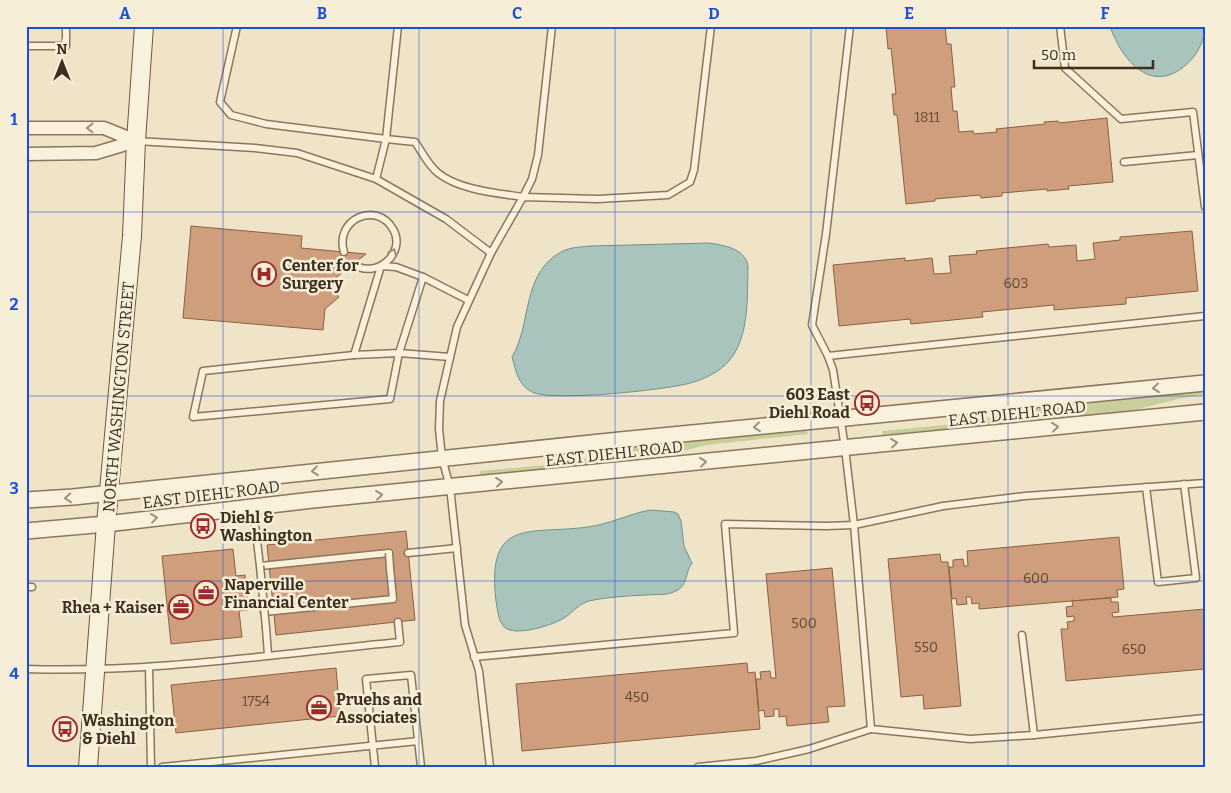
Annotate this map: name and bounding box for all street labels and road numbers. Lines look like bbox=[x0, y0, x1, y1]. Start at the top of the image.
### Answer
street label: NORTH WASHINGTON STREET bbox=[99, 281, 138, 513]
street label: EAST DIEHL ROAD bbox=[947, 397, 1087, 430]
street label: EAST DIEHL ROAD bbox=[544, 437, 684, 470]
street label: EAST DIEHL ROAD bbox=[141, 477, 281, 512]

